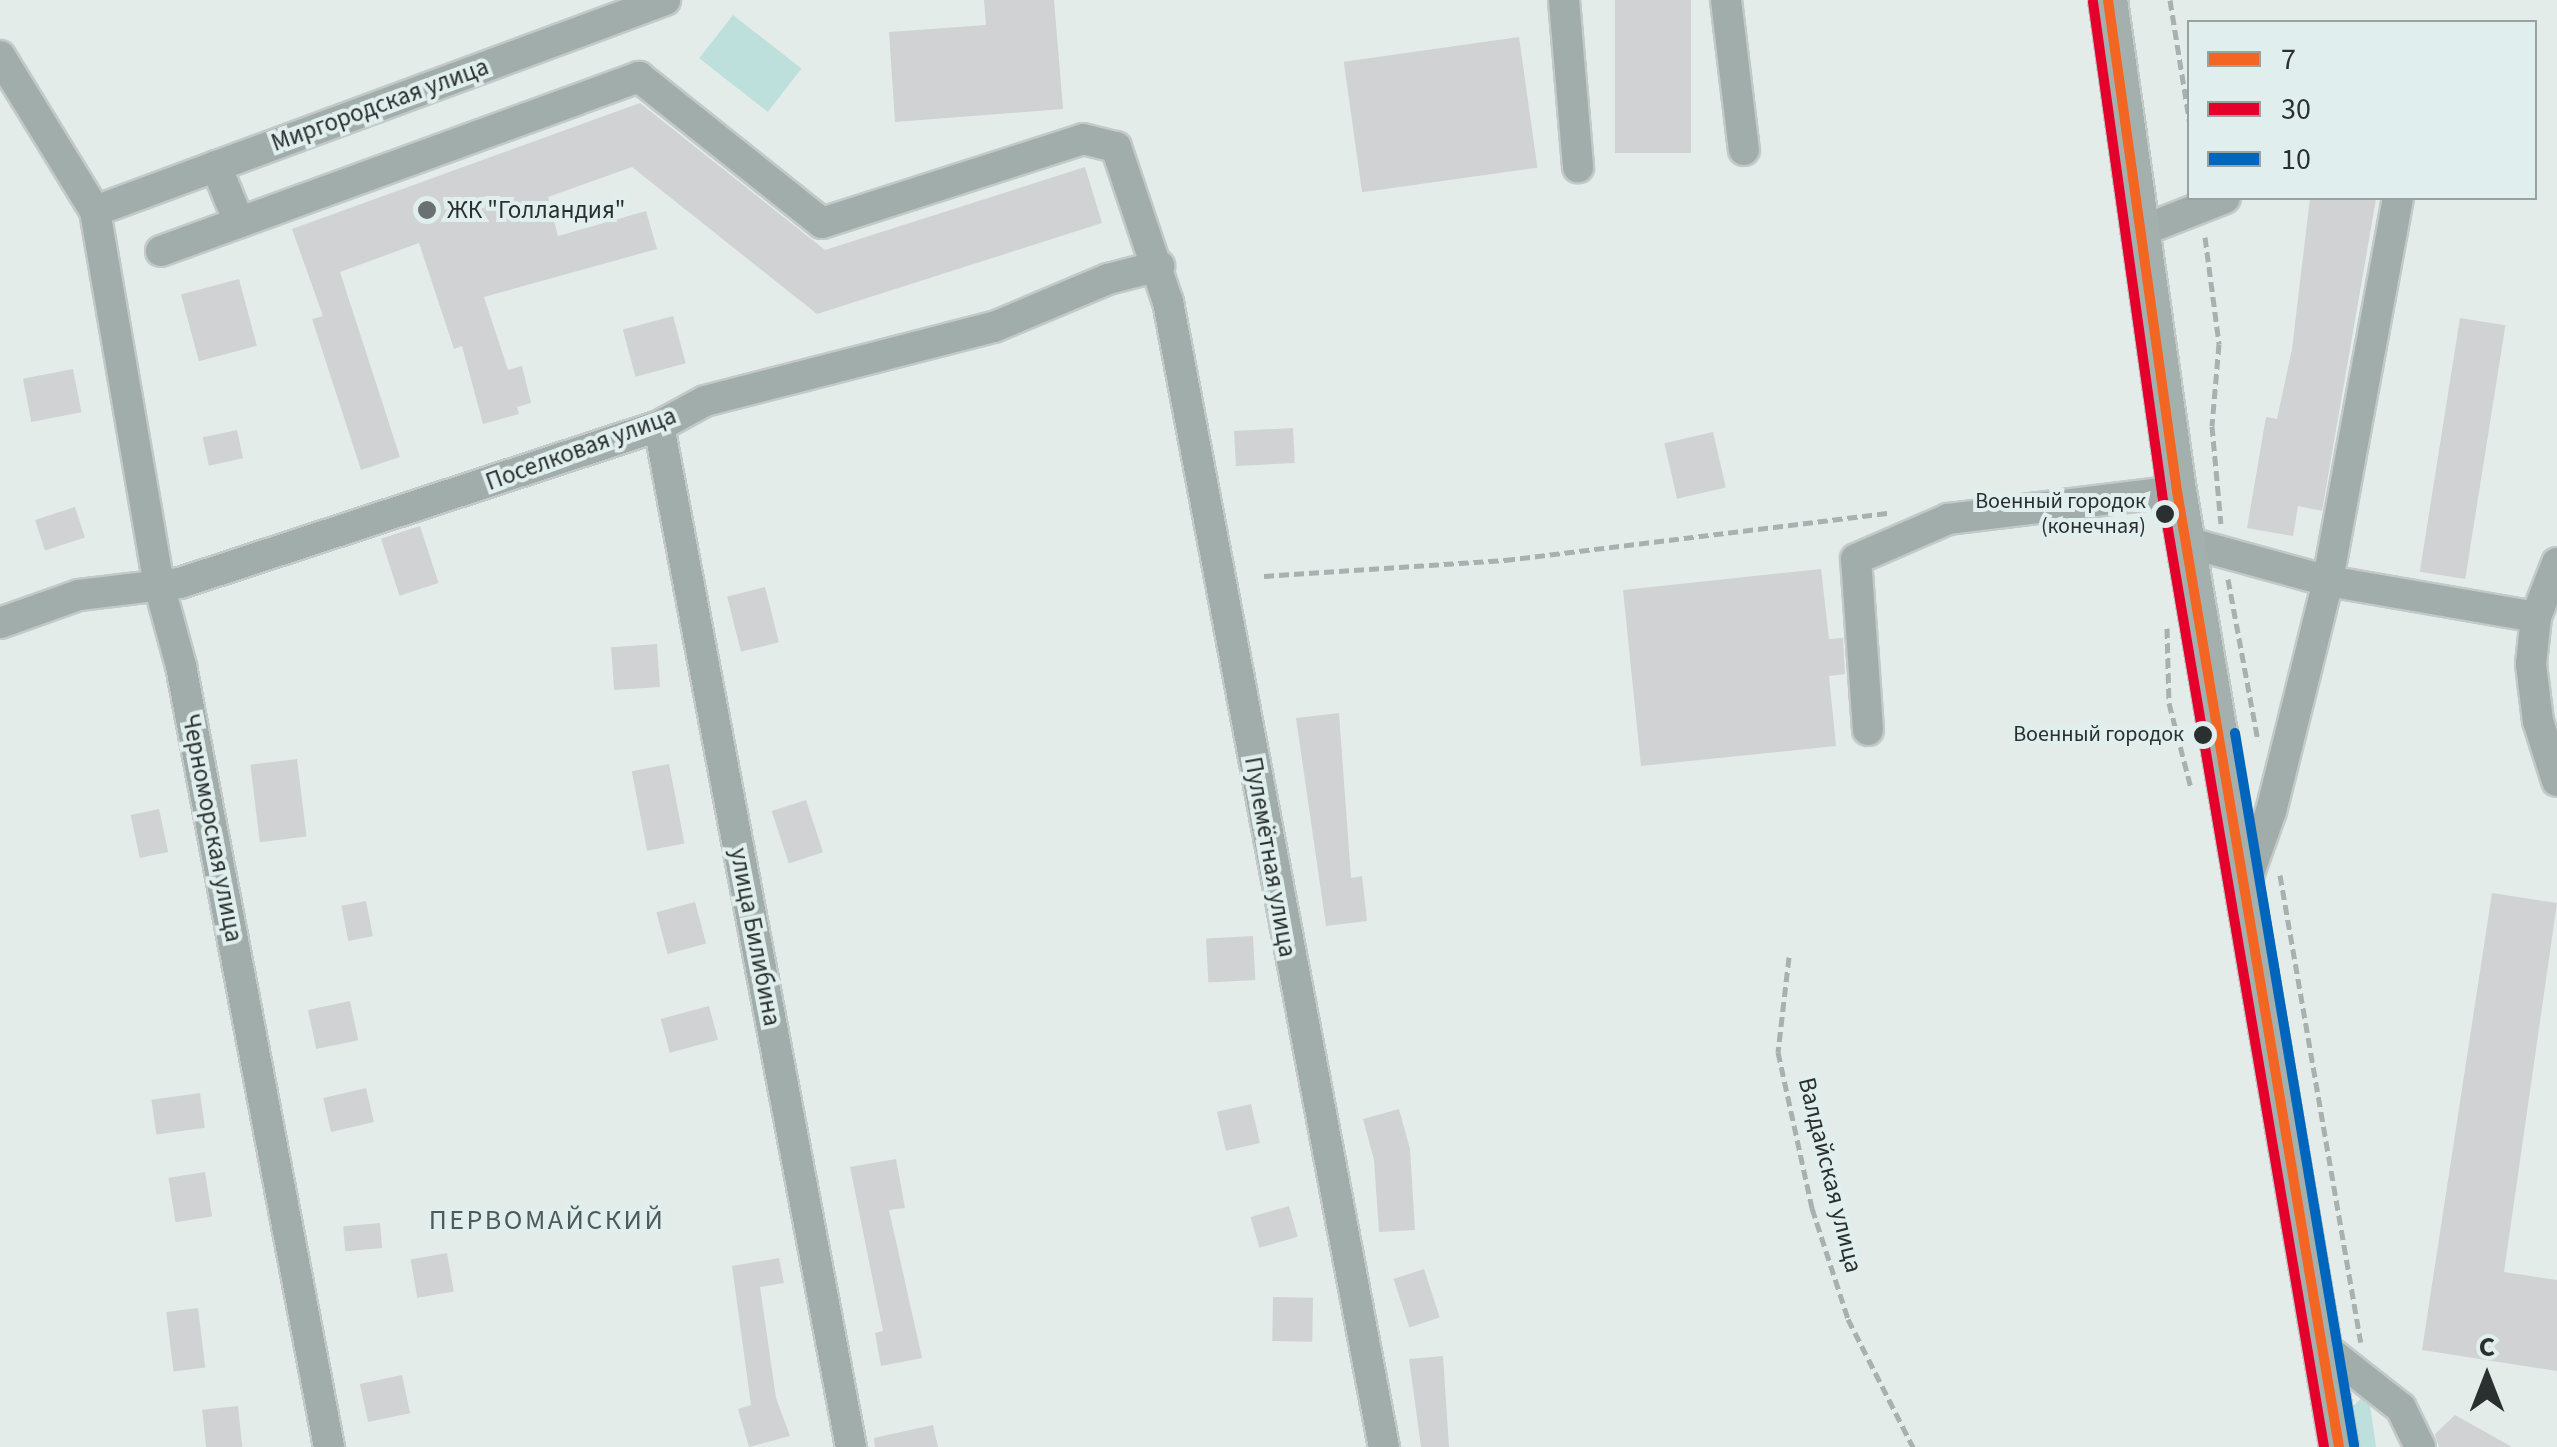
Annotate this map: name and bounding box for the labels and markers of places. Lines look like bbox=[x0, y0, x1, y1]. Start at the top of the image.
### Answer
place label: ЖК "Голландия" bbox=[447, 195, 625, 225]
marker: ЖК "Голландия" bbox=[416, 199, 438, 221]
place label: Военный городок (конечная) bbox=[1975, 488, 2146, 540]
marker: Военный городок (конечная) bbox=[2155, 504, 2175, 524]
place label: Военный городок bbox=[2013, 722, 2184, 748]
marker: Военный городок bbox=[2193, 725, 2213, 745]

